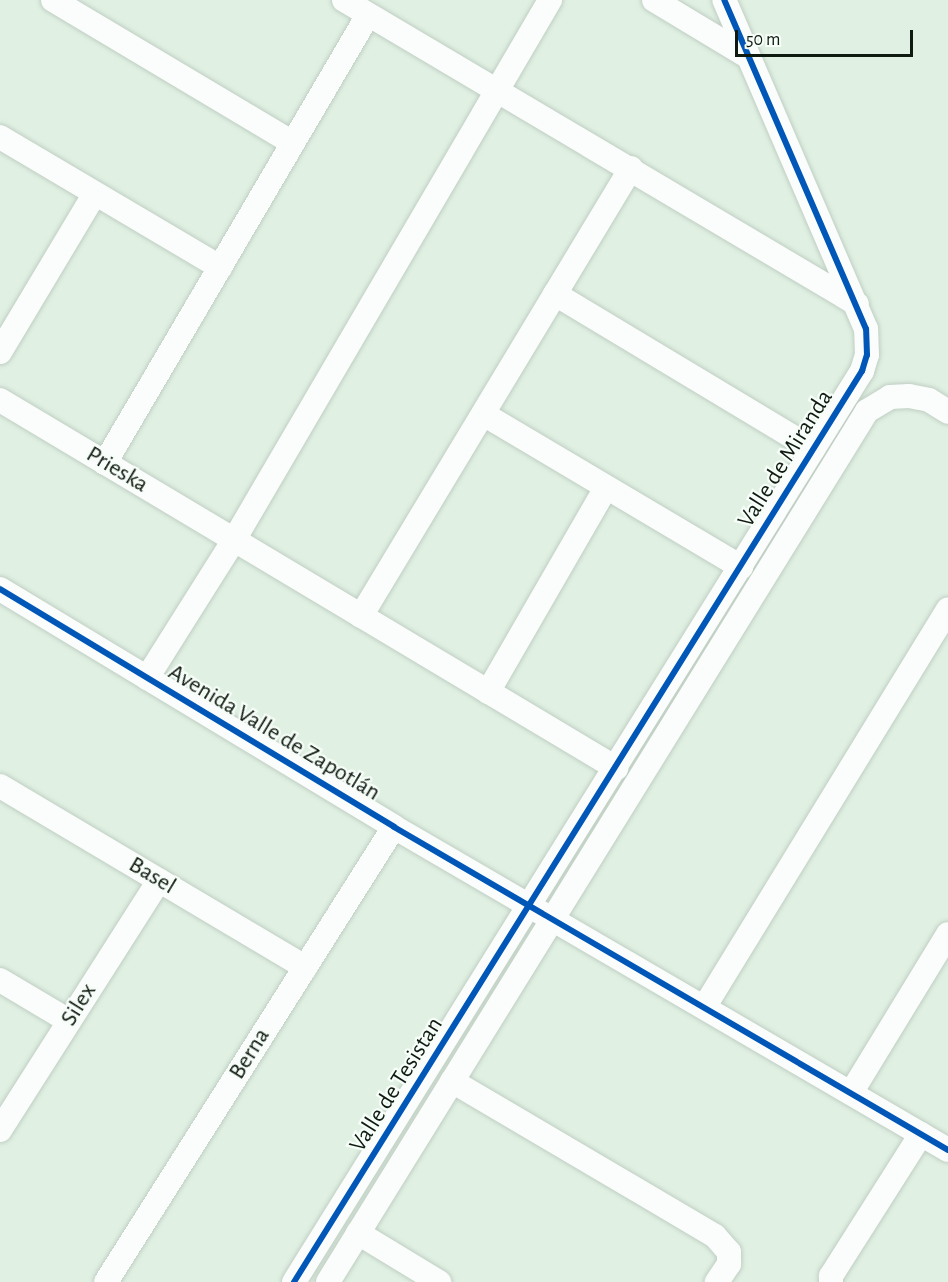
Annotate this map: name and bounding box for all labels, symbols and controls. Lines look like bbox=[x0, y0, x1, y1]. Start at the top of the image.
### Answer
scale bar bbox=[738, 18, 916, 56]
text: 50 m bbox=[746, 31, 780, 49]
street label: Valle de Miranda bbox=[732, 385, 840, 533]
street label: Prieska bbox=[81, 440, 153, 500]
street label: Avenida Valle de Zapotlán bbox=[163, 658, 385, 808]
street label: Basel bbox=[123, 851, 181, 901]
street label: Silex bbox=[55, 978, 103, 1032]
street label: Valle de Tesistan bbox=[344, 1012, 450, 1158]
street label: Berna bbox=[223, 1023, 277, 1085]

